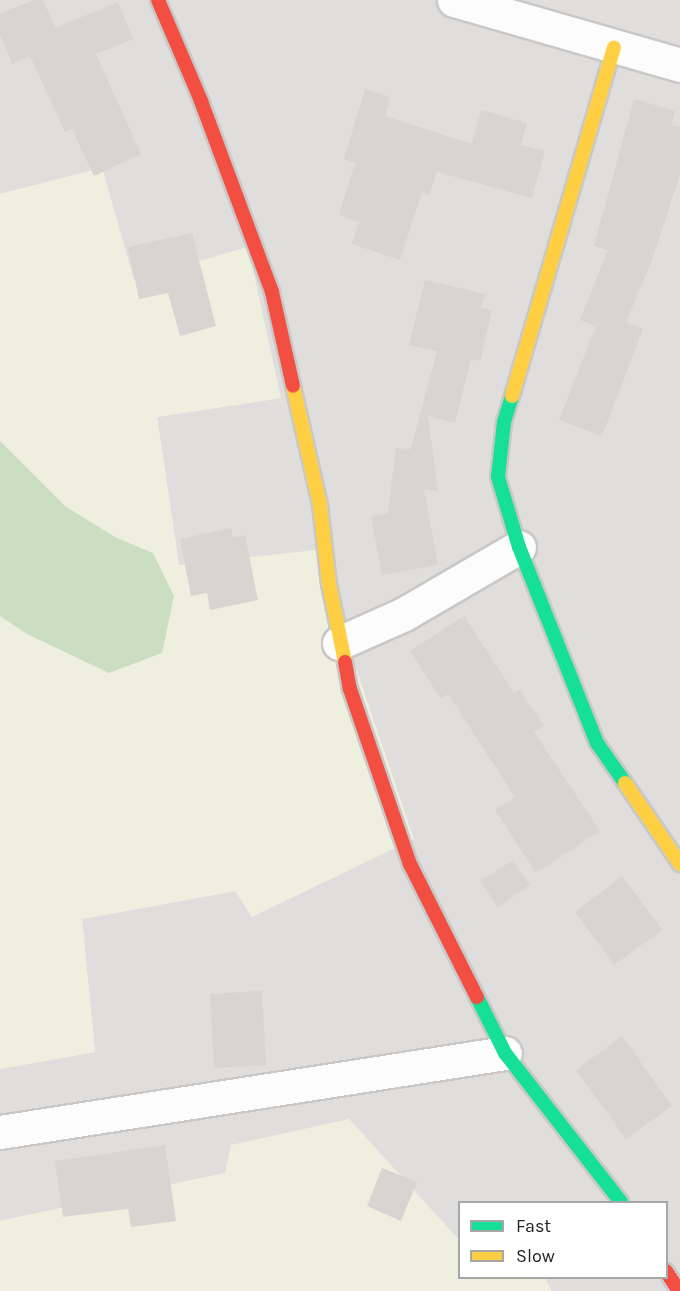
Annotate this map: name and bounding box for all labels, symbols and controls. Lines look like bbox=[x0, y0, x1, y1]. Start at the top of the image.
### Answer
legend bbox=[458, 1201, 668, 1279]
text: Fast bbox=[516, 1215, 551, 1237]
text: Slow bbox=[516, 1245, 555, 1267]

